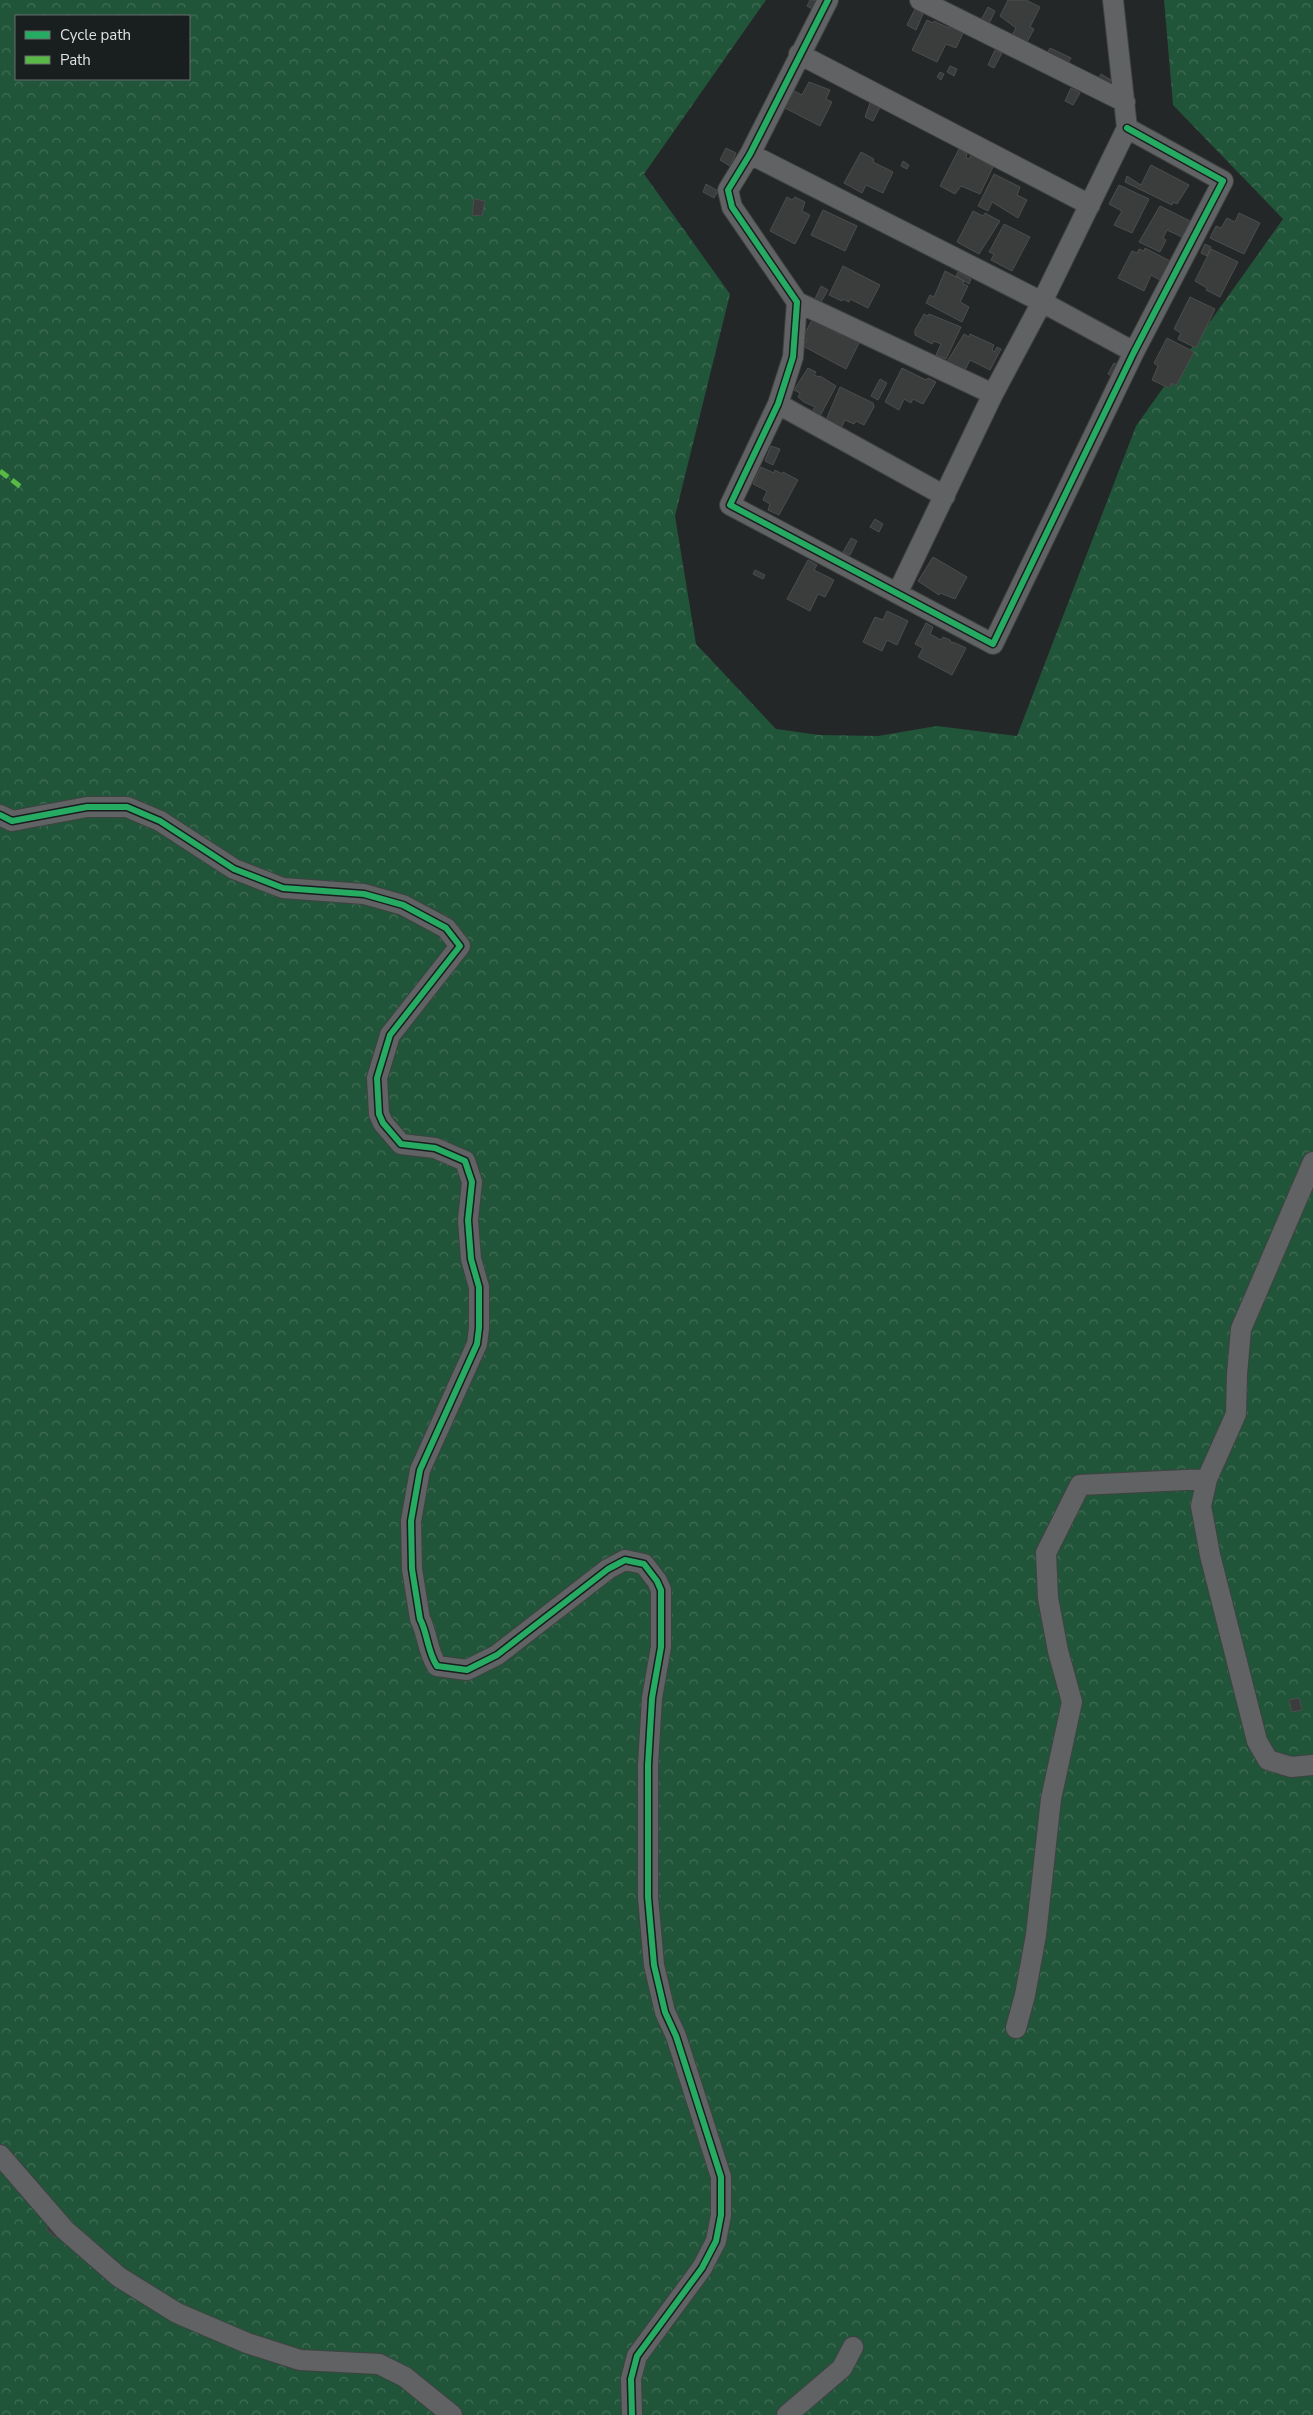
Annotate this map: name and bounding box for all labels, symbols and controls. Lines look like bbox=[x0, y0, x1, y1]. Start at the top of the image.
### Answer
legend bbox=[15, 15, 190, 80]
text: Cycle path bbox=[60, 25, 131, 45]
text: Path bbox=[60, 50, 91, 70]

